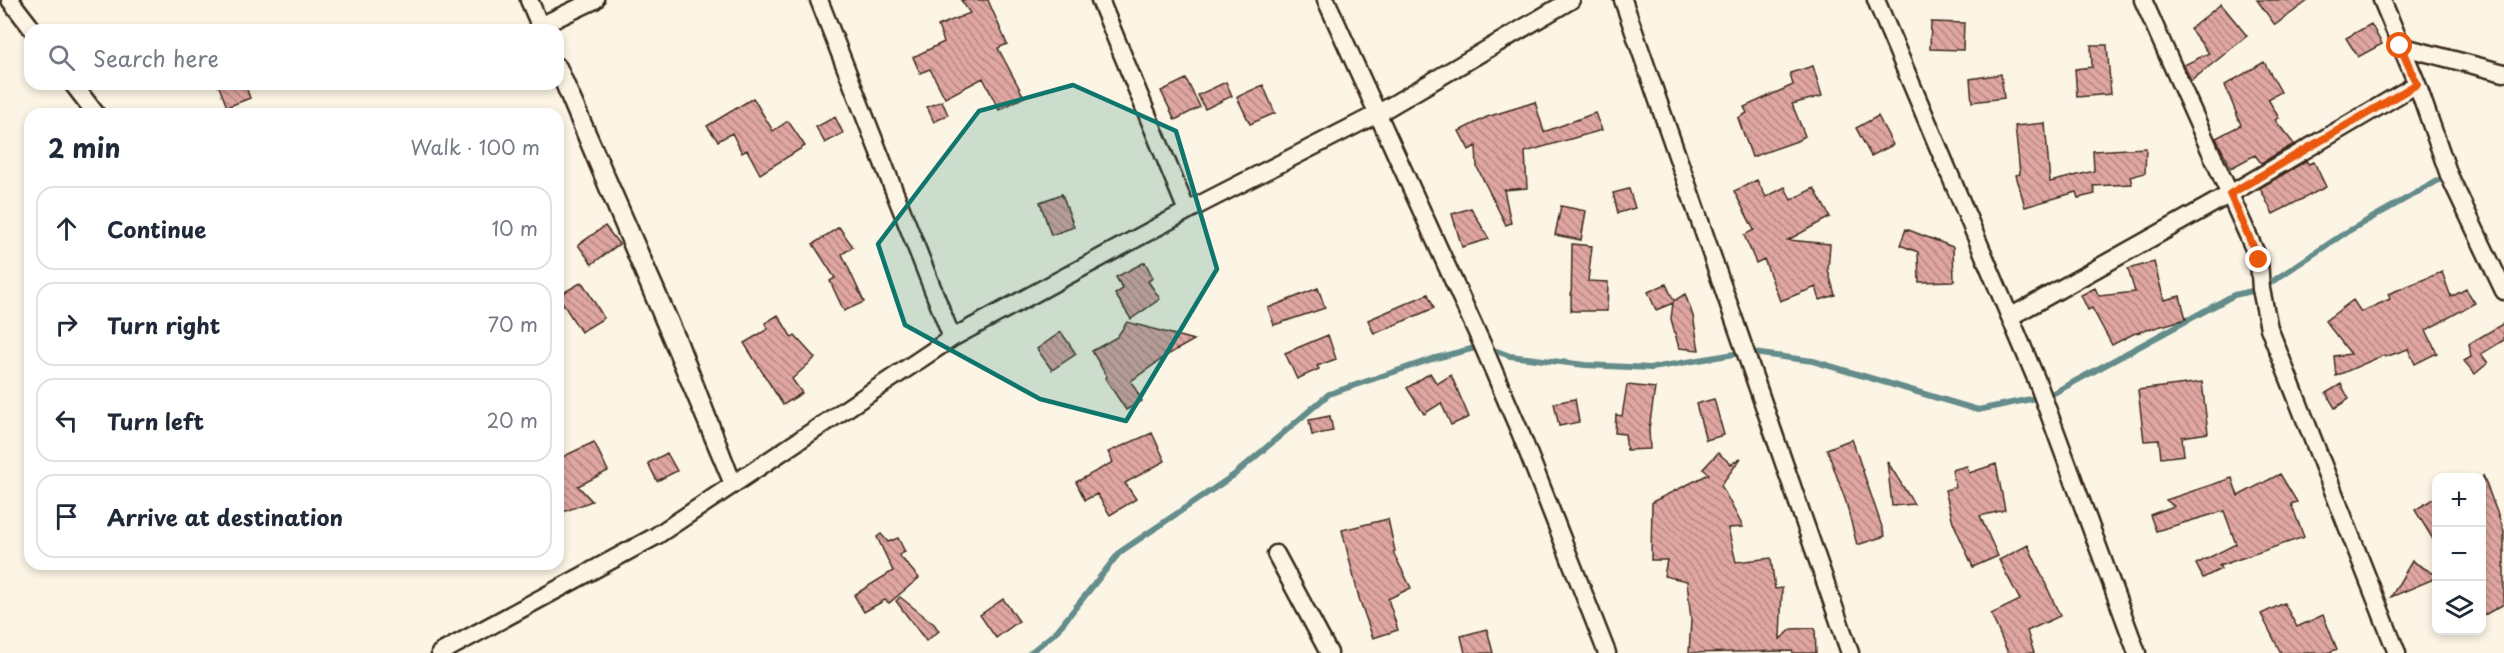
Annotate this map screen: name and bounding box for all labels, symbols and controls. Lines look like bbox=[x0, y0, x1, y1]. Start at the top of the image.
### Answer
search box bbox=[24, 24, 564, 90]
route start bbox=[2386, 32, 2412, 58]
icon: search bbox=[45, 41, 78, 74]
text: Search here bbox=[93, 41, 219, 74]
text: 2 min bbox=[48, 128, 121, 167]
text: Walk · 100 m bbox=[410, 132, 540, 162]
icon: ahead bbox=[50, 212, 83, 245]
text: Continue bbox=[107, 212, 206, 245]
text: 10 m bbox=[491, 213, 538, 243]
route end bbox=[2245, 246, 2271, 272]
icon: right bbox=[50, 308, 83, 341]
text: Turn right bbox=[107, 308, 220, 341]
text: 70 m bbox=[488, 309, 538, 339]
icon: left bbox=[50, 404, 83, 437]
text: Turn left bbox=[107, 404, 204, 437]
text: 20 m bbox=[486, 405, 538, 435]
map controls bbox=[2432, 473, 2486, 635]
button: + bbox=[2432, 473, 2486, 527]
icon: arrive bbox=[50, 500, 83, 533]
text: Arrive at destination bbox=[107, 500, 343, 533]
button: − bbox=[2432, 527, 2486, 581]
button: layers bbox=[2432, 581, 2486, 635]

